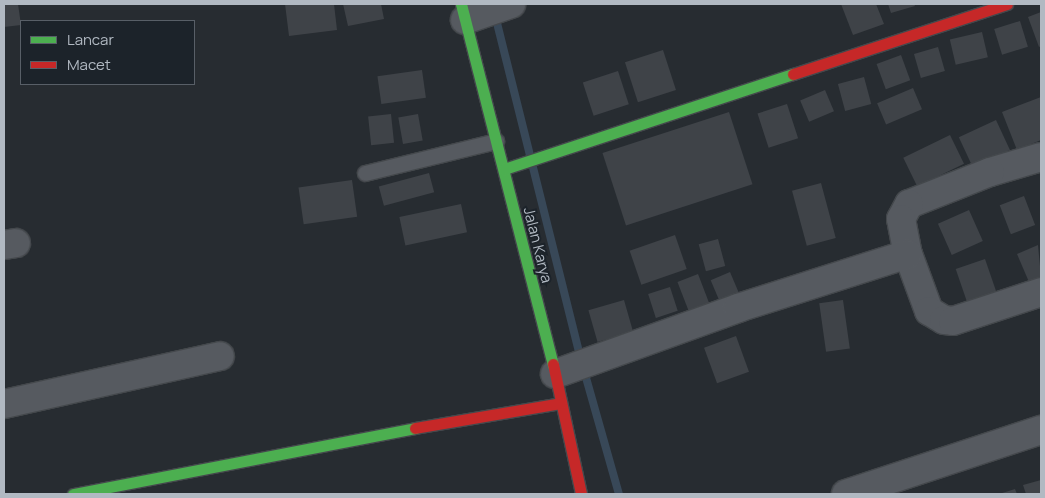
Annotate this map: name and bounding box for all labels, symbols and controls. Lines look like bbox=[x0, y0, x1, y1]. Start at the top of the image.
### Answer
legend bbox=[20, 20, 195, 85]
text: Lancar bbox=[67, 29, 114, 50]
text: Macet bbox=[67, 54, 111, 75]
street label: Jalan Karya bbox=[520, 205, 556, 285]

